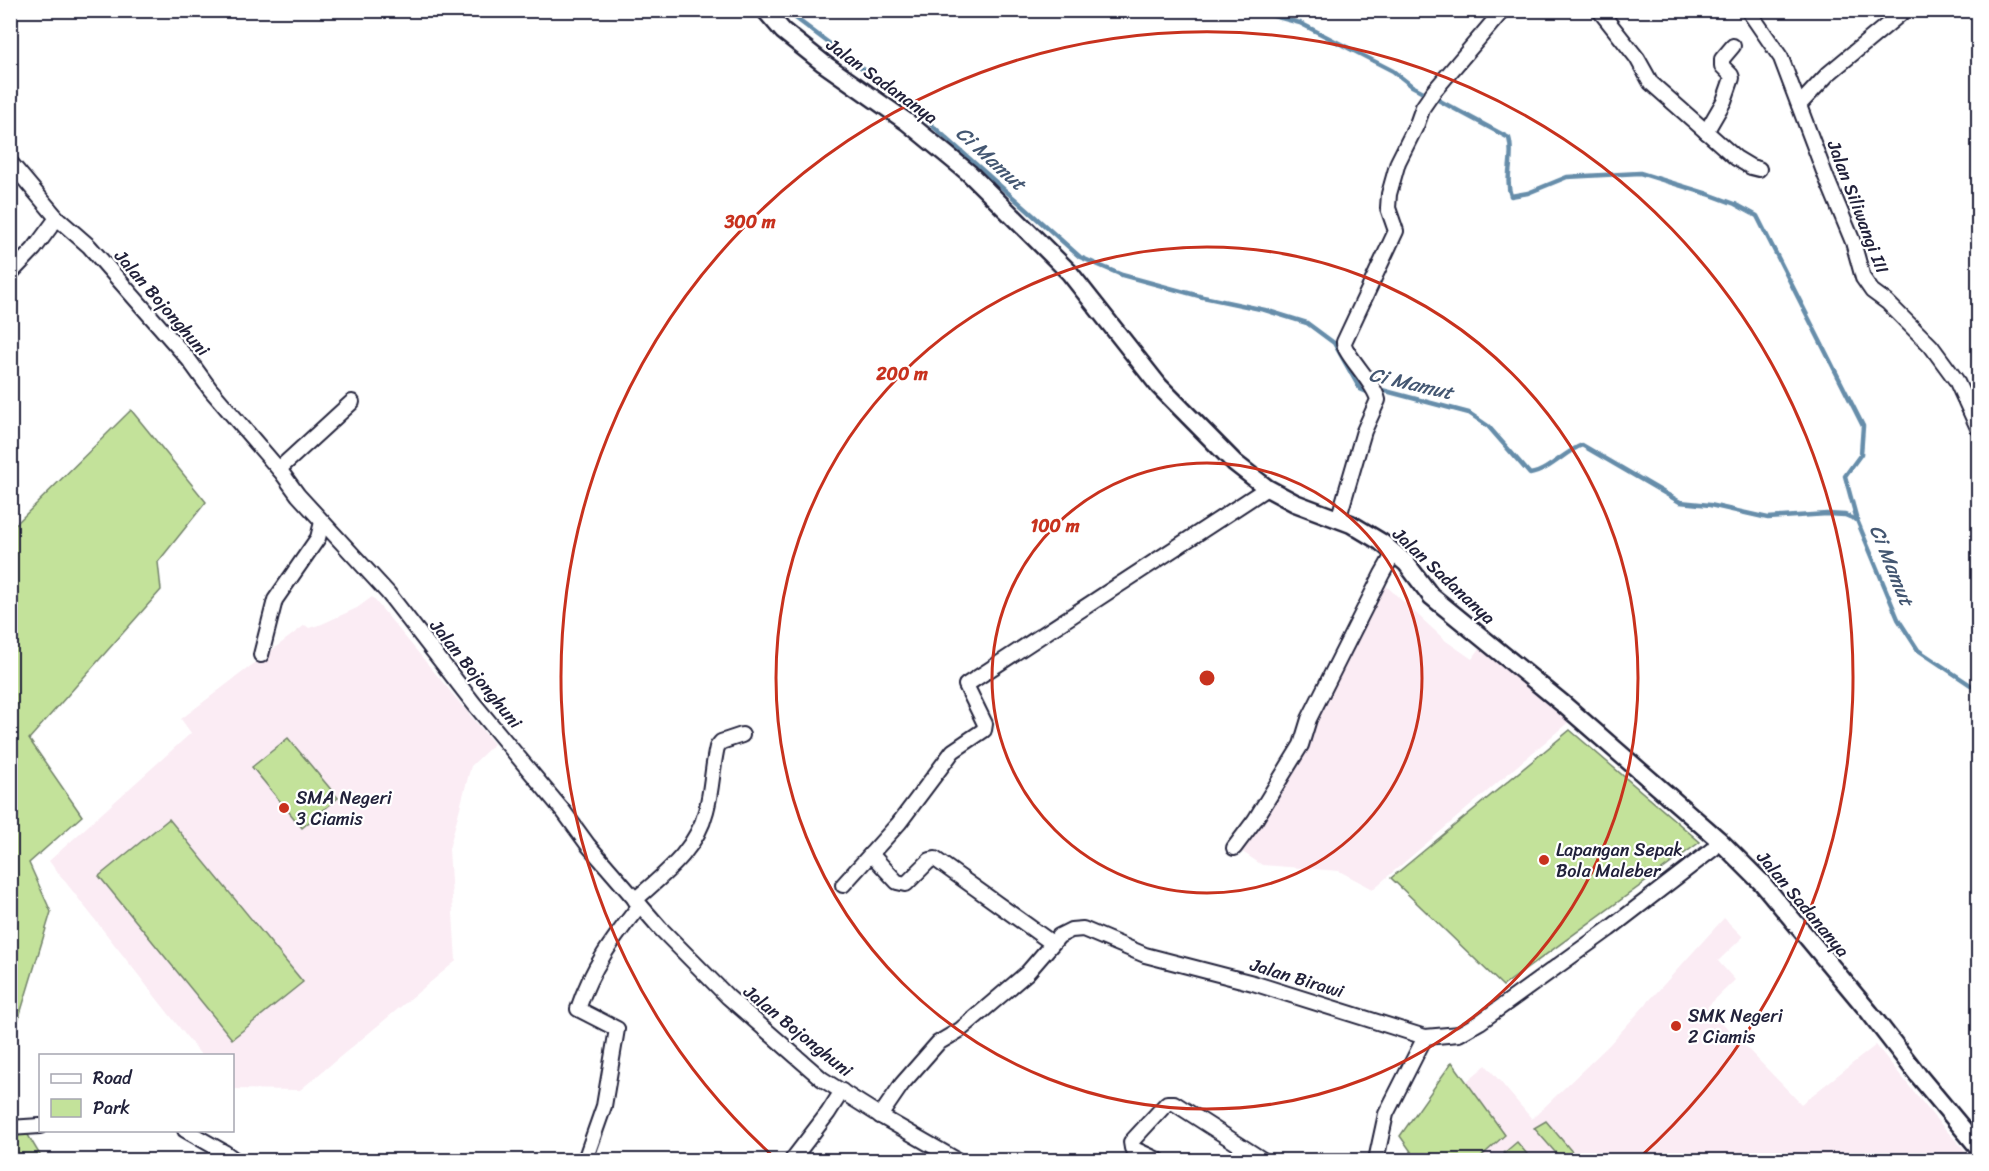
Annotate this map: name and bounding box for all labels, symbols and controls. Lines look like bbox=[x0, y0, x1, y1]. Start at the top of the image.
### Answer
street label: Jalan Sadananya bbox=[819, 29, 945, 133]
water label: Ci Mamut bbox=[947, 117, 1036, 201]
street label: Jalan Siliwangi III bbox=[1818, 135, 1898, 279]
text: 300 m bbox=[723, 206, 776, 238]
street label: Jalan Bojonghuni bbox=[106, 241, 219, 365]
water label: Ci Mamut bbox=[1365, 357, 1459, 411]
text: 200 m bbox=[875, 358, 928, 390]
text: 100 m bbox=[1031, 510, 1080, 542]
street label: Jalan Sadananya bbox=[1384, 519, 1503, 633]
water label: Ci Mamut bbox=[1859, 519, 1925, 613]
street label: Jalan Bojonghuni bbox=[421, 611, 531, 737]
centre of rings bbox=[1197, 668, 1217, 688]
place label: SMA Negeri 3 Ciamis bbox=[296, 782, 393, 835]
marker: SMA Negeri 3 Ciamis bbox=[277, 801, 291, 815]
place label: Lapangan Sepak Bola Maleber bbox=[1556, 834, 1683, 887]
street label: Jalan Sadananya bbox=[1748, 843, 1858, 965]
marker: Lapangan Sepak Bola Maleber bbox=[1537, 853, 1551, 867]
street label: Jalan Birawi bbox=[1245, 948, 1349, 1008]
street label: Jalan Bojonghuni bbox=[735, 976, 861, 1086]
place label: SMK Negeri 2 Ciamis bbox=[1688, 1000, 1784, 1053]
marker: SMK Negeri 2 Ciamis bbox=[1669, 1019, 1683, 1033]
legend bbox=[39, 1054, 234, 1132]
text: Road bbox=[93, 1062, 133, 1094]
text: Park bbox=[93, 1092, 130, 1124]

